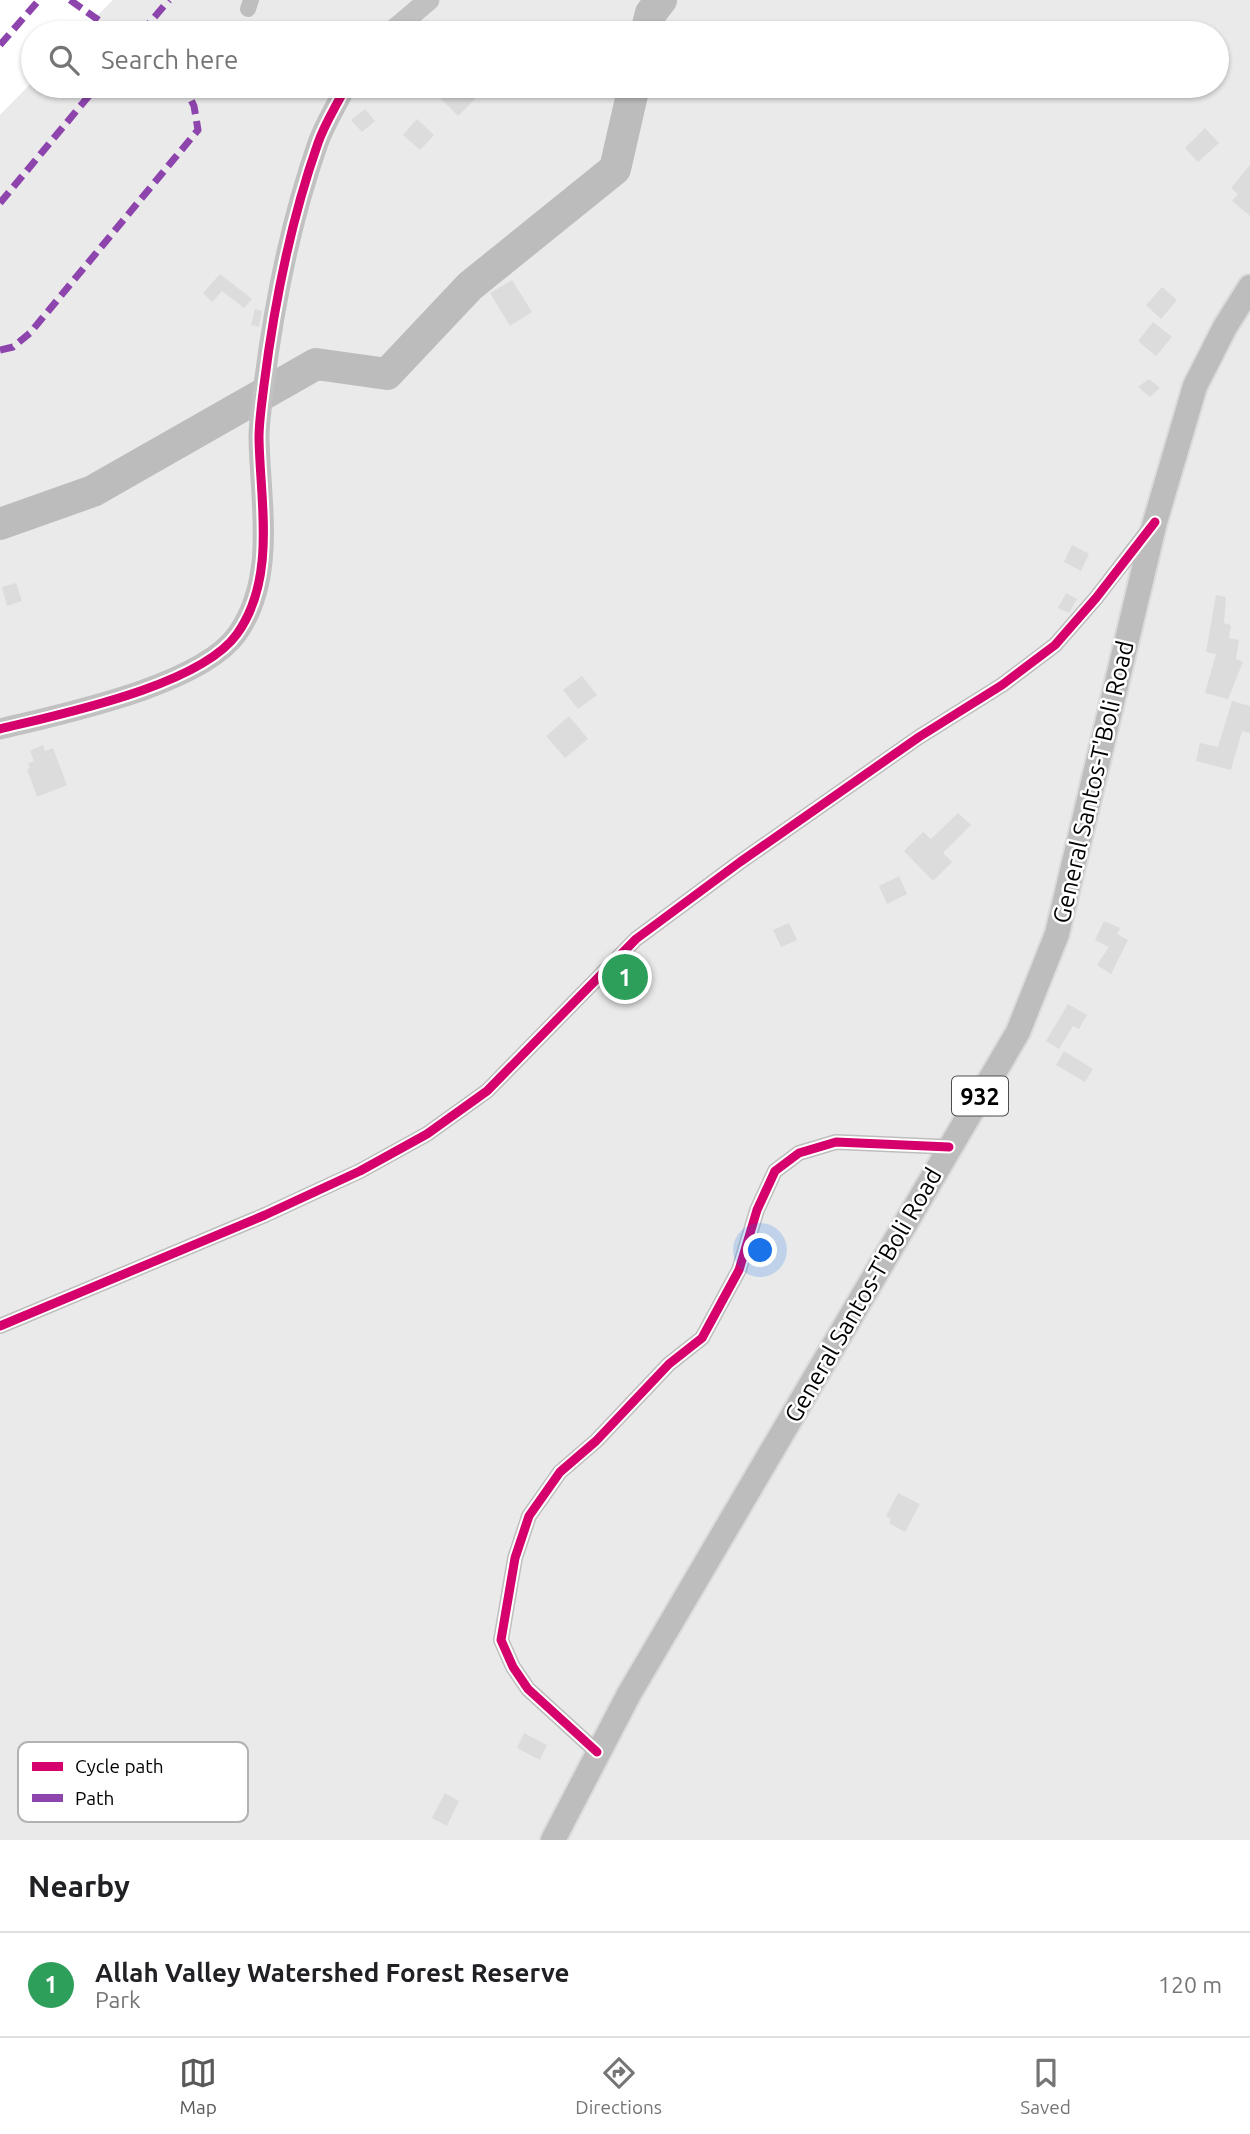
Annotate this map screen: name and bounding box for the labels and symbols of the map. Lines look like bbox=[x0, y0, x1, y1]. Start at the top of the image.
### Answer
street label: General Santos-T'Boli Road bbox=[1047, 638, 1139, 926]
pin: 1 bbox=[602, 951, 648, 1003]
road number: 932 bbox=[952, 1077, 1008, 1116]
street label: General Santos-T'Boli Road bbox=[779, 1163, 947, 1427]
your location bbox=[743, 1233, 777, 1267]
legend bbox=[18, 1742, 248, 1822]
text: Cycle path bbox=[75, 1755, 164, 1777]
text: Path bbox=[75, 1787, 114, 1809]

